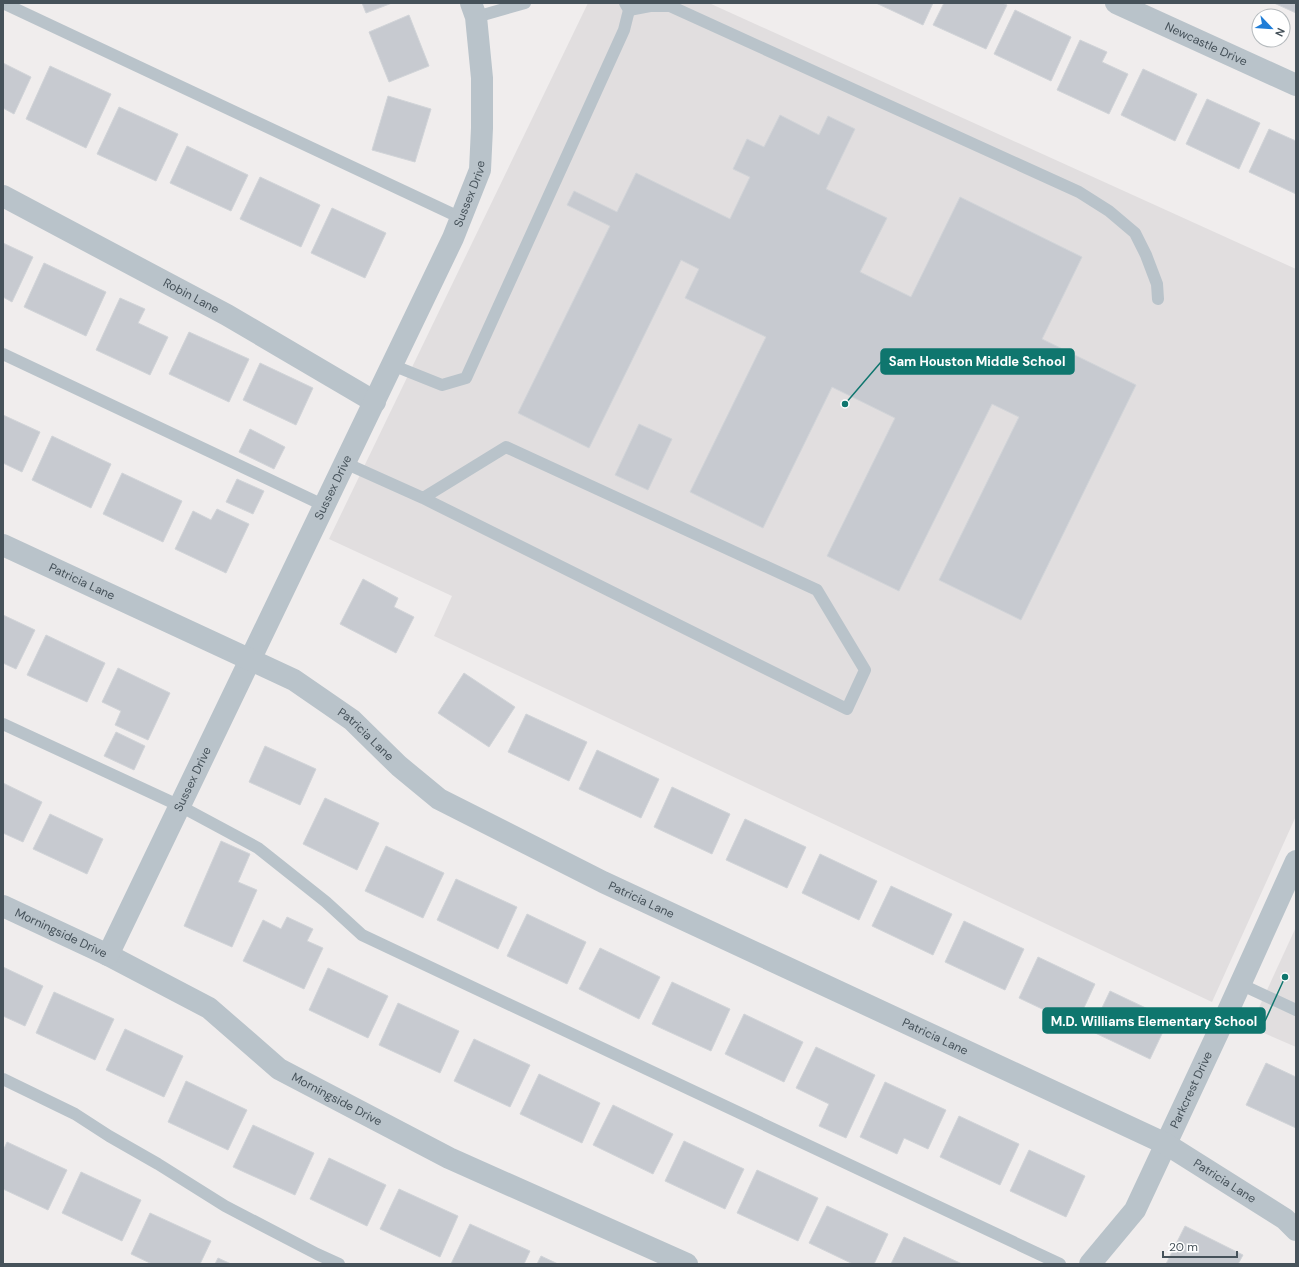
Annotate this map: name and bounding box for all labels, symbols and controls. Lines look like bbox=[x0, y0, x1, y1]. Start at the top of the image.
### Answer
north arrow bbox=[1251, 8, 1291, 48]
street label: Newcastle Drive bbox=[1162, 18, 1250, 70]
text: N bbox=[1272, 26, 1288, 39]
street label: Sussex Drive bbox=[450, 160, 489, 230]
street label: Robin Lane bbox=[160, 275, 222, 317]
callout: Sam Houston Middle School bbox=[881, 349, 1074, 374]
text: Sam Houston Middle School bbox=[889, 353, 1065, 370]
street label: Sussex Drive bbox=[311, 452, 356, 522]
street label: Patricia Lane bbox=[46, 559, 118, 604]
street label: Patricia Lane bbox=[334, 704, 397, 765]
street label: Sussex Drive bbox=[170, 744, 215, 814]
street label: Patricia Lane bbox=[606, 878, 677, 922]
street label: Morningside Drive bbox=[12, 905, 110, 962]
callout: M.D. Williams Elementary School bbox=[1043, 1008, 1265, 1033]
text: M.D. Williams Elementary School bbox=[1051, 1013, 1257, 1030]
street label: Patricia Lane bbox=[899, 1014, 971, 1059]
street label: Parkcrest Drive bbox=[1166, 1048, 1216, 1131]
street label: Morningside Drive bbox=[289, 1069, 385, 1130]
street label: Patricia Lane bbox=[1190, 1155, 1259, 1207]
scale bar bbox=[1163, 1233, 1237, 1259]
text: 20 m bbox=[1169, 1239, 1198, 1255]

